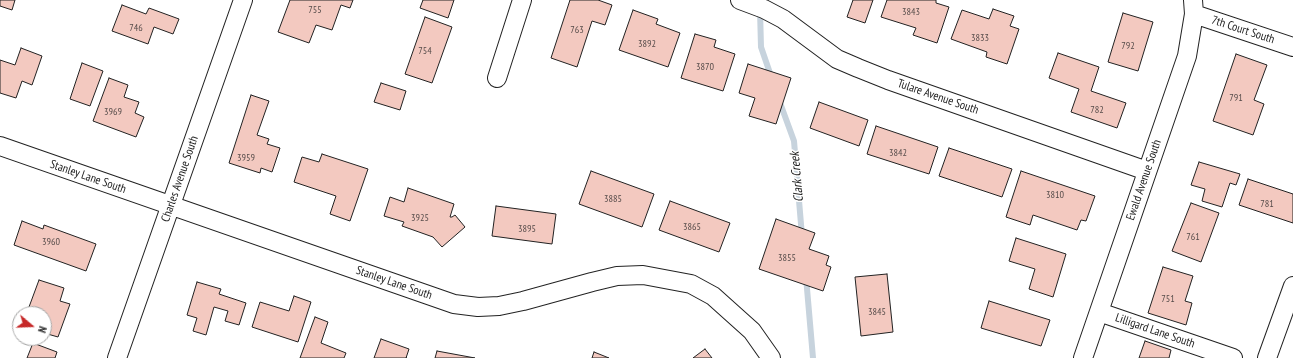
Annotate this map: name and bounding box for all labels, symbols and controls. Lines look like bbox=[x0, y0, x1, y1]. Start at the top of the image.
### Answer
house number: 755 bbox=[308, 4, 322, 16]
house number: 3843 bbox=[902, 6, 920, 18]
street label: 7th Court South bbox=[1210, 13, 1276, 47]
house number: 746 bbox=[129, 22, 143, 34]
house number: 763 bbox=[570, 24, 584, 36]
house number: 3833 bbox=[971, 32, 989, 44]
house number: 3892 bbox=[638, 38, 656, 50]
house number: 792 bbox=[1121, 40, 1135, 52]
house number: 754 bbox=[418, 45, 432, 57]
house number: 3870 bbox=[696, 61, 714, 73]
street label: Tulare Avenue South bbox=[896, 76, 980, 118]
house number: 791 bbox=[1229, 92, 1243, 104]
house number: 782 bbox=[1090, 104, 1104, 116]
house number: 3969 bbox=[104, 106, 122, 118]
street label: Charles Avenue South bbox=[159, 134, 201, 224]
street label: Ewald Avenue South bbox=[1123, 138, 1165, 222]
house number: 3842 bbox=[889, 147, 907, 159]
water label: Clark Creek bbox=[787, 151, 807, 203]
house number: 3959 bbox=[237, 152, 255, 164]
street label: Stanley Lane South bbox=[48, 157, 128, 197]
house number: 3810 bbox=[1046, 189, 1064, 201]
house number: 3885 bbox=[604, 193, 622, 205]
house number: 781 bbox=[1260, 198, 1274, 210]
house number: 3925 bbox=[411, 212, 429, 224]
house number: 3865 bbox=[683, 221, 701, 233]
house number: 3895 bbox=[518, 223, 536, 235]
house number: 761 bbox=[1186, 231, 1200, 243]
house number: 3960 bbox=[42, 236, 60, 248]
house number: 3855 bbox=[778, 252, 796, 264]
street label: Stanley Lane South bbox=[354, 263, 434, 303]
house number: 751 bbox=[1161, 293, 1175, 305]
north arrow bbox=[12, 306, 52, 346]
house number: 3845 bbox=[868, 306, 886, 318]
street label: Lilligard Lane South bbox=[1113, 311, 1197, 351]
text: N bbox=[35, 324, 50, 335]

